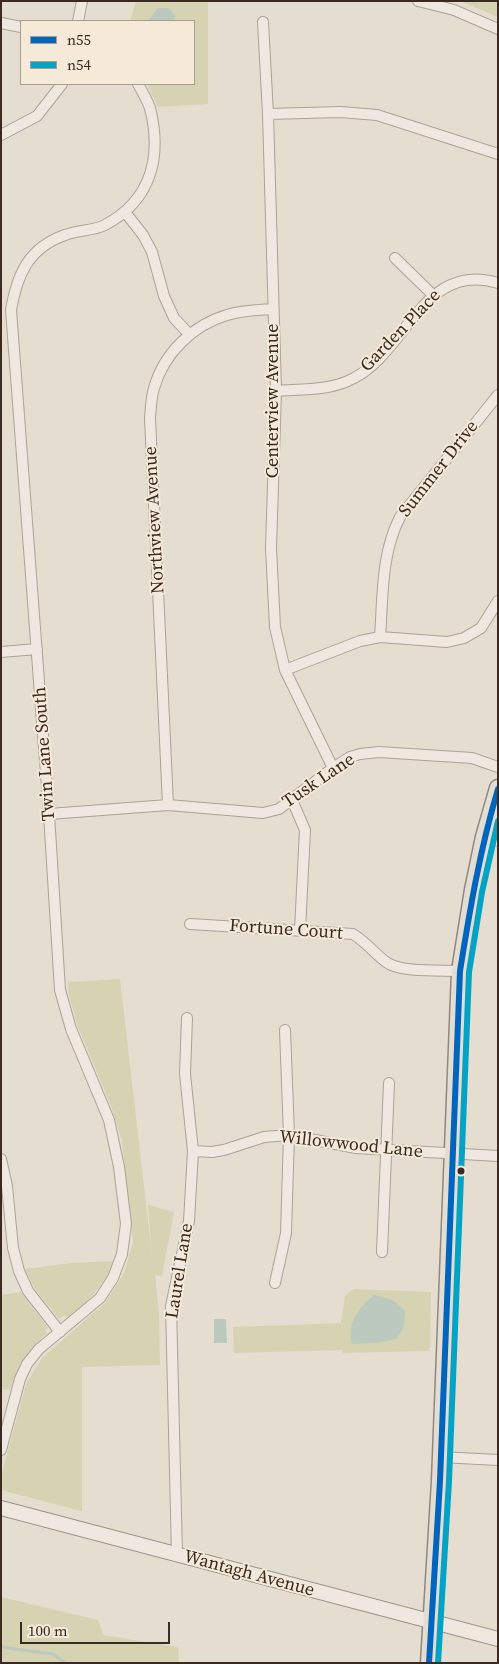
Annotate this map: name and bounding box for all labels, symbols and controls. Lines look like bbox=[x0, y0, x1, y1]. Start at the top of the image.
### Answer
legend bbox=[20, 20, 195, 85]
text: n55 bbox=[67, 29, 91, 50]
text: n54 bbox=[67, 54, 91, 75]
street label: Garden Place bbox=[356, 285, 446, 377]
street label: Centerview Avenue bbox=[262, 324, 284, 478]
street label: Summer Drive bbox=[395, 417, 483, 521]
street label: Northview Avenue bbox=[140, 446, 170, 594]
street label: Twin Lane South bbox=[30, 686, 60, 822]
street label: Tusk Lane bbox=[279, 749, 359, 813]
street label: Fortune Court bbox=[229, 915, 343, 945]
street label: Willowwood Lane bbox=[278, 1127, 424, 1163]
unlabelled marker bbox=[456, 1166, 466, 1176]
street label: Laurel Lane bbox=[162, 1222, 198, 1320]
street label: Wantagh Avenue bbox=[181, 1546, 317, 1602]
scale bar bbox=[22, 1612, 172, 1644]
text: 100 m bbox=[28, 1620, 68, 1641]

